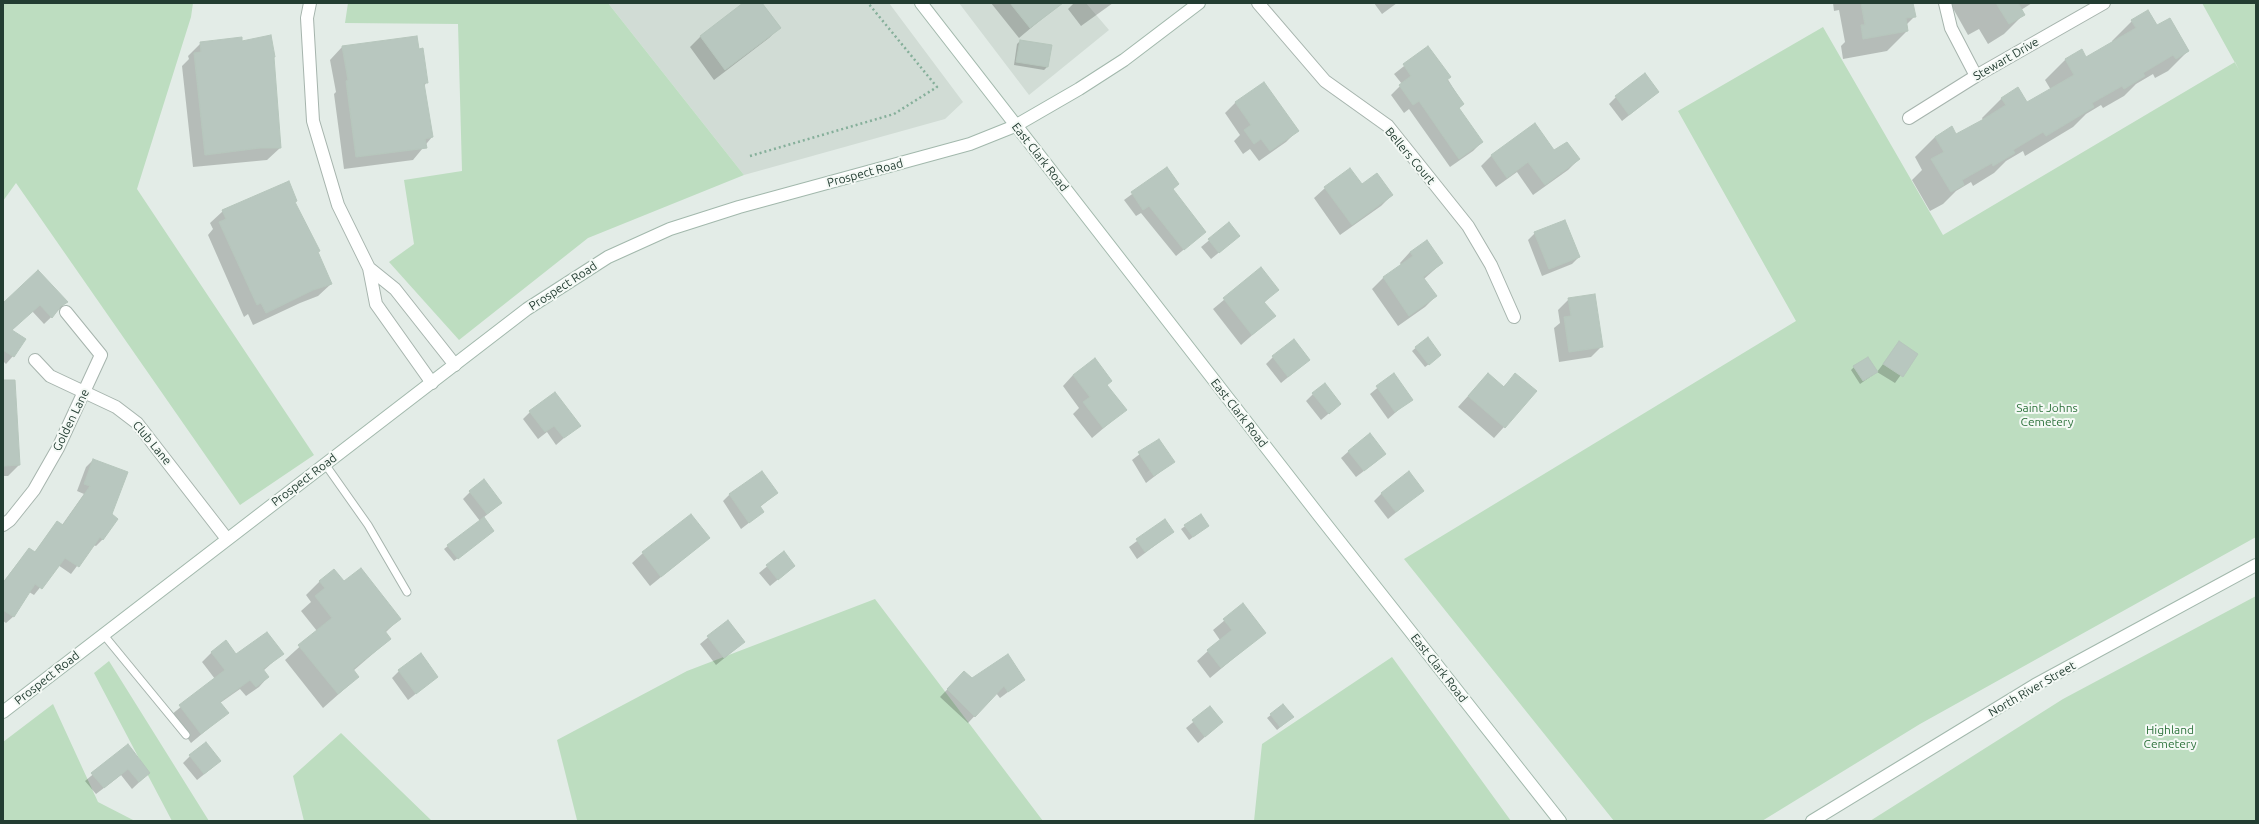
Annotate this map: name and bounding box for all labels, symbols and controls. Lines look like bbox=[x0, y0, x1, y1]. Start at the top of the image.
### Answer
street label: Stewart Drive bbox=[1971, 34, 2041, 84]
street label: East Clark Road bbox=[1009, 120, 1071, 194]
street label: Bellers Court bbox=[1382, 125, 1438, 187]
street label: Prospect Road bbox=[825, 156, 905, 190]
street label: Prospect Road bbox=[526, 259, 600, 313]
street label: East Clark Road bbox=[1208, 376, 1270, 450]
street label: Golden Lane bbox=[50, 387, 92, 453]
park label: Saint Johns Cemetery bbox=[2016, 401, 2078, 429]
street label: Club Lane bbox=[129, 418, 175, 468]
street label: Prospect Road bbox=[268, 451, 340, 509]
street label: East Clark Road bbox=[1408, 631, 1470, 705]
street label: Prospect Road bbox=[12, 648, 82, 708]
street label: North River Street bbox=[1986, 658, 2078, 720]
park label: Highland Cemetery bbox=[2144, 723, 2196, 751]

